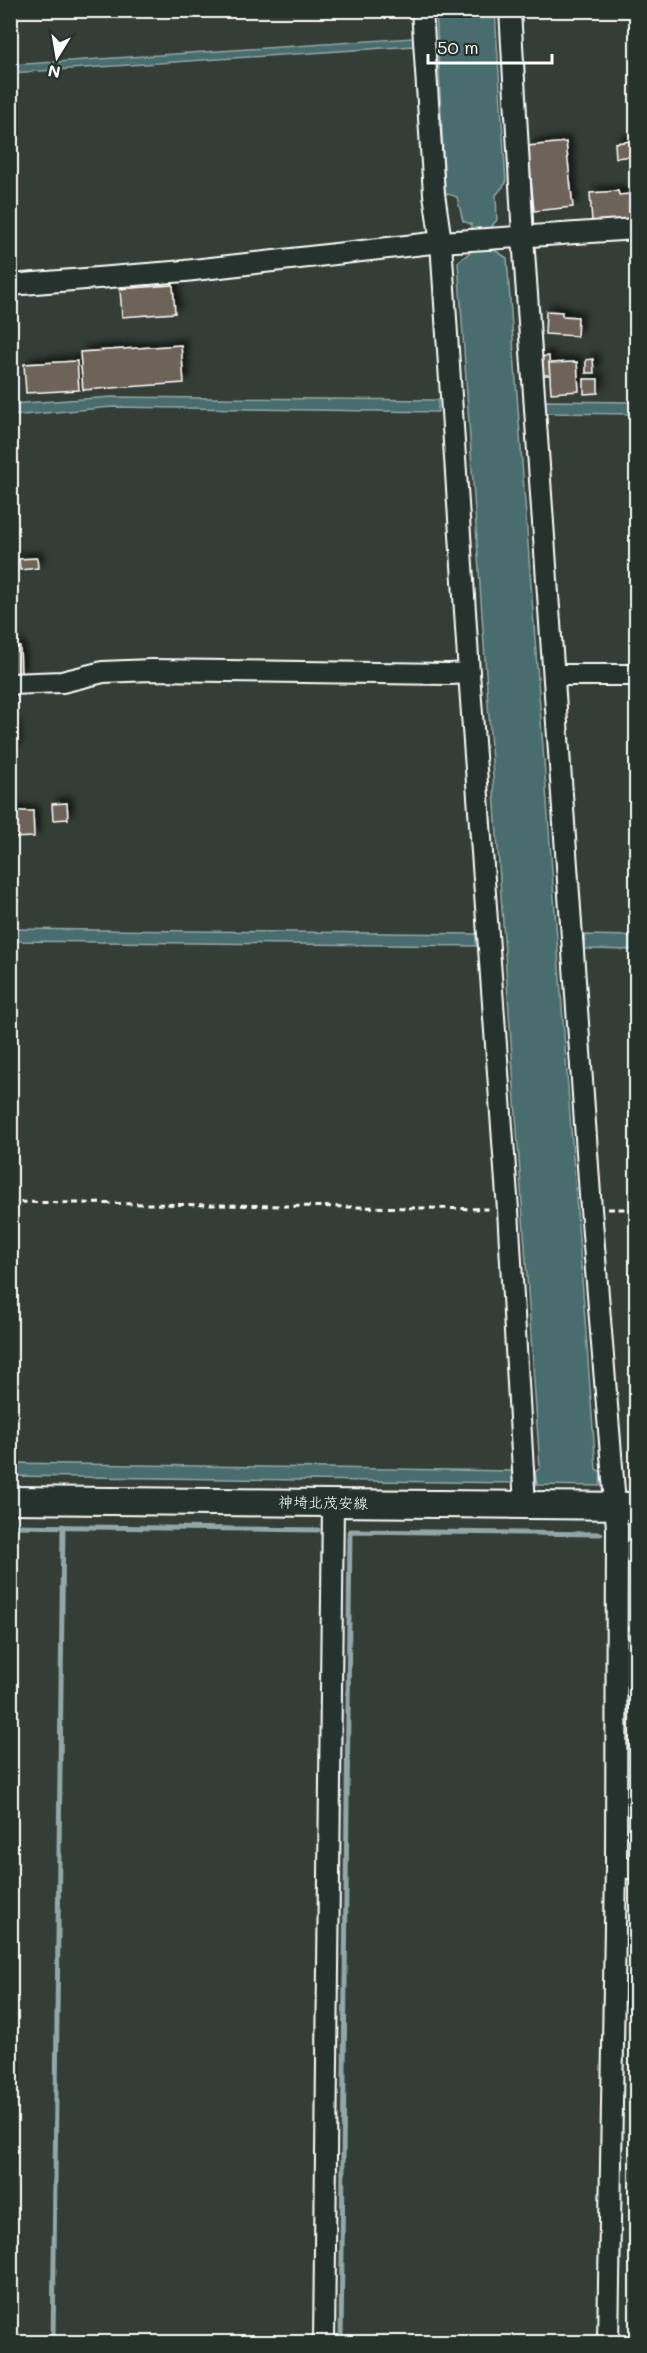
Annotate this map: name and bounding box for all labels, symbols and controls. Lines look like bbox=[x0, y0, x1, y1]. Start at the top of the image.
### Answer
north arrow bbox=[27, 27, 87, 87]
scale bar bbox=[428, 27, 552, 65]
text: 50 m bbox=[437, 35, 479, 59]
text: N bbox=[46, 61, 62, 84]
street label: 神埼北茂安線 bbox=[278, 1491, 368, 1513]

